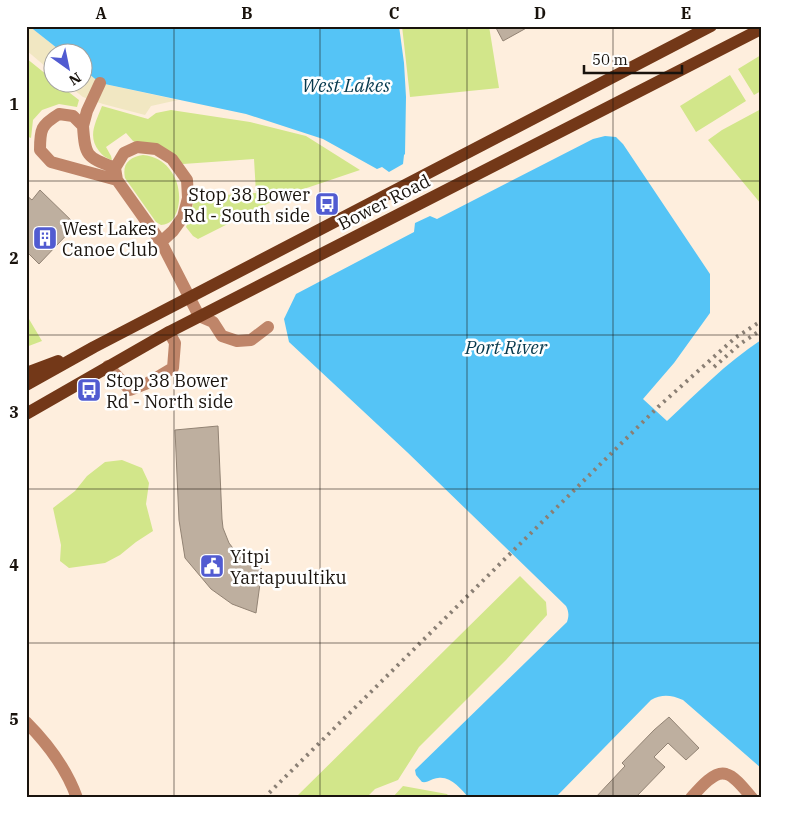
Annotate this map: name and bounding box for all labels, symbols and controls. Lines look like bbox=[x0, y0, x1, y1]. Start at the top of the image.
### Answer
text: A bbox=[95, 3, 107, 23]
text: B bbox=[241, 3, 253, 23]
text: C bbox=[389, 3, 399, 23]
text: D bbox=[534, 3, 546, 23]
text: E bbox=[681, 3, 691, 23]
north arrow bbox=[42, 42, 92, 92]
scale bar bbox=[584, 42, 682, 74]
text: 50 m bbox=[592, 50, 628, 69]
text: N bbox=[66, 68, 85, 89]
water label: West Lakes bbox=[302, 73, 390, 97]
text: 1 bbox=[9, 94, 19, 114]
street label: Bower Road bbox=[334, 169, 434, 235]
place label: Stop 38 Bower Rd - South side bbox=[183, 183, 310, 227]
bus stop icon: Stop 38 Bower Rd - South side bbox=[314, 191, 340, 217]
place label: West Lakes Canoe Club bbox=[62, 217, 158, 261]
building icon: West Lakes Canoe Club bbox=[32, 225, 58, 251]
text: 2 bbox=[9, 248, 19, 268]
water label: Port River bbox=[464, 335, 548, 359]
place label: Stop 38 Bower Rd - North side bbox=[106, 369, 233, 413]
bus stop icon: Stop 38 Bower Rd - North side bbox=[76, 377, 102, 403]
text: 3 bbox=[9, 402, 19, 422]
place label: Yitpi Yartapuultiku bbox=[230, 545, 347, 589]
public building icon: Yitpi Yartapuultiku bbox=[199, 553, 225, 579]
text: 4 bbox=[9, 555, 19, 575]
text: 5 bbox=[9, 709, 19, 729]

